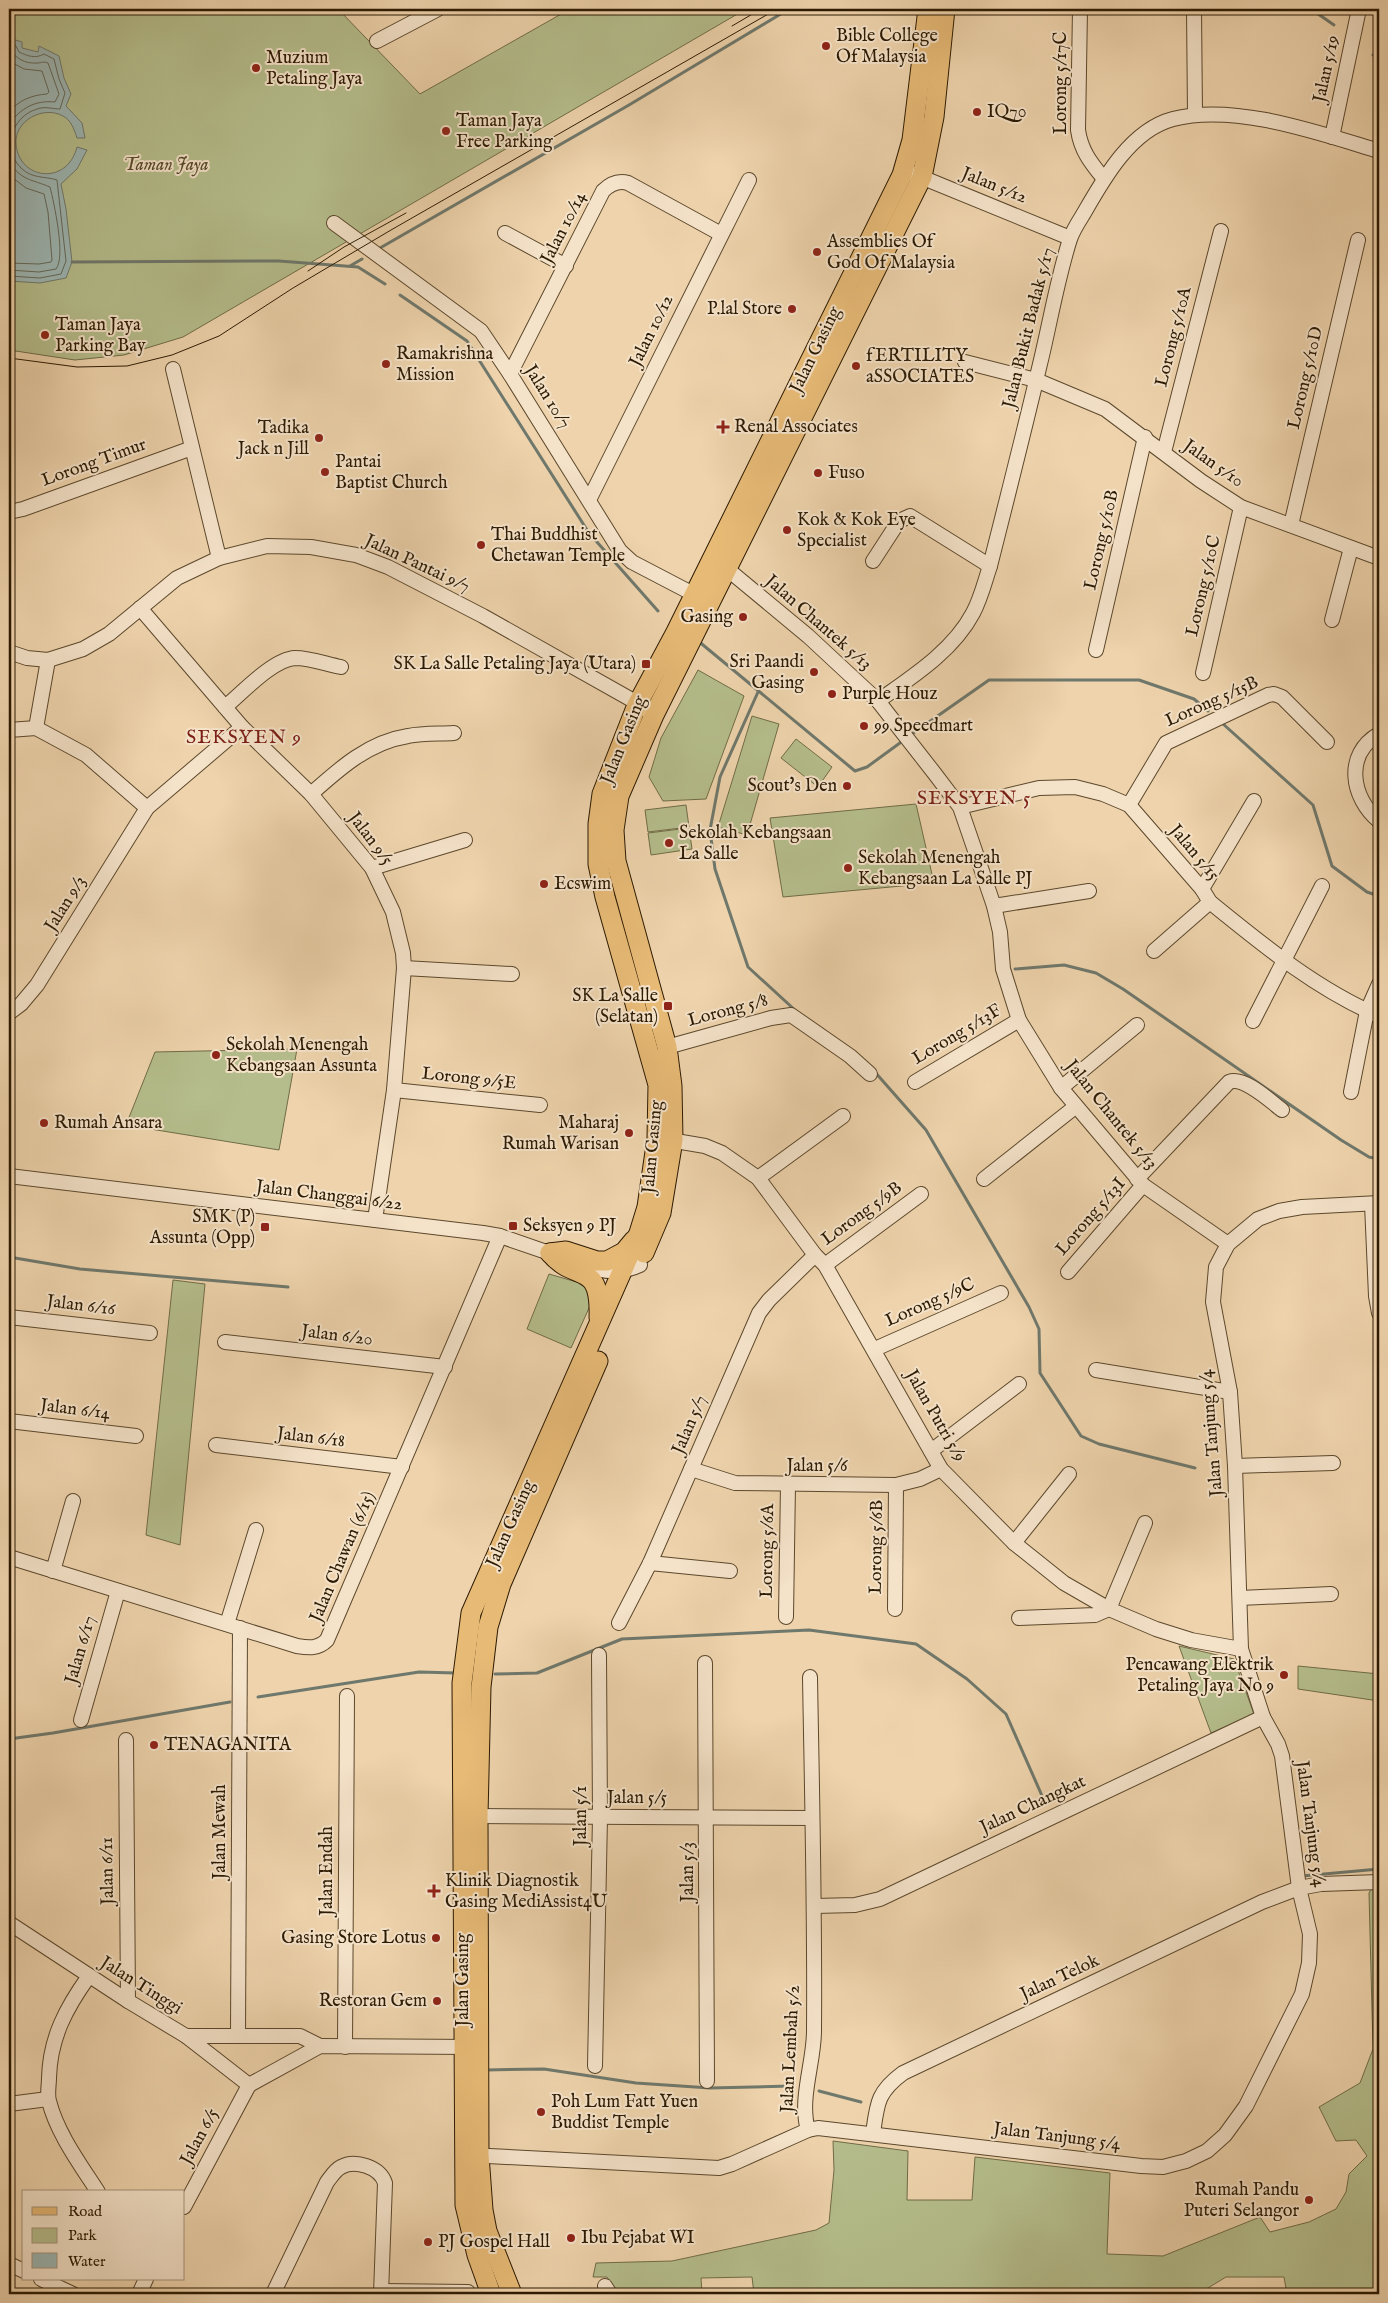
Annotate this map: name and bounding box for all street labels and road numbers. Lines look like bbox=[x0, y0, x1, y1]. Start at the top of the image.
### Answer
street label: Lorong 5/17C bbox=[1050, 31, 1073, 134]
street label: Jalan 5/19 bbox=[1308, 33, 1345, 107]
street label: Jalan 5/12 bbox=[956, 162, 1030, 210]
street label: Jalan 10/14 bbox=[535, 188, 592, 270]
street label: Jalan Bukit Badak 5/17 bbox=[997, 245, 1060, 413]
street label: Lorong 5/10A bbox=[1150, 284, 1198, 389]
street label: Jalan 10/12 bbox=[624, 291, 679, 373]
street label: Jalan Gasing bbox=[784, 303, 847, 399]
street label: Lorong 5/10D bbox=[1283, 324, 1329, 432]
street label: Jalan 10/7 bbox=[517, 359, 576, 433]
street label: Lorong Timur bbox=[38, 433, 150, 493]
street label: Jalan 5/10 bbox=[1177, 434, 1248, 493]
street label: Lorong 5/10B bbox=[1079, 488, 1125, 592]
street label: Jalan Pantai 9/7 bbox=[359, 529, 473, 598]
street label: Lorong 5/10C bbox=[1181, 533, 1227, 639]
street label: Jalan Chantek 5/13 bbox=[758, 569, 876, 676]
street label: Lorong 5/15B bbox=[1162, 671, 1262, 733]
street label: Jalan Gasing bbox=[595, 692, 652, 789]
street label: Jalan 9/5 bbox=[341, 806, 398, 871]
street label: Jalan 5/15 bbox=[1162, 819, 1225, 886]
street label: Jalan 9/3 bbox=[39, 872, 92, 938]
street label: Lorong 5/8 bbox=[685, 989, 771, 1033]
street label: Lorong 5/13F bbox=[908, 999, 1006, 1071]
street label: Jalan Chantek 5/13 bbox=[1058, 1054, 1162, 1175]
street label: Lorong 9/5E bbox=[421, 1063, 517, 1095]
street label: Jalan Gasing bbox=[637, 1099, 669, 1197]
street label: Lorong 5/13I bbox=[1051, 1173, 1131, 1261]
street label: Jalan Changgai 6/22 bbox=[253, 1175, 403, 1216]
street label: Lorong 5/9B bbox=[817, 1177, 907, 1251]
street label: Lorong 5/9C bbox=[882, 1273, 978, 1333]
street label: Jalan 6/16 bbox=[43, 1290, 117, 1322]
street label: Jalan 6/20 bbox=[298, 1320, 374, 1352]
street label: Jalan Putri 5/9 bbox=[898, 1364, 971, 1466]
street label: Jalan Tanjung 5/4 bbox=[1195, 1368, 1229, 1500]
street label: Jalan 5/7 bbox=[667, 1392, 713, 1460]
street label: Jalan 6/14 bbox=[37, 1394, 111, 1426]
street label: Jalan 6/18 bbox=[274, 1422, 346, 1454]
street label: Jalan 5/6 bbox=[784, 1455, 848, 1478]
street label: Jalan Gasing bbox=[481, 1476, 541, 1573]
street label: Jalan Chawan (6/15) bbox=[304, 1488, 381, 1628]
street label: Lorong 5/6B bbox=[865, 1500, 889, 1594]
street label: Lorong 5/6A bbox=[756, 1503, 780, 1598]
street label: Jalan 6/17 bbox=[60, 1613, 102, 1689]
street label: Jalan Tanjung 5/4 bbox=[1289, 1757, 1330, 1889]
street label: Jalan Changkat bbox=[975, 1770, 1090, 1840]
street label: Jalan Mewah bbox=[209, 1784, 232, 1882]
street label: Jalan 5/1 bbox=[570, 1786, 593, 1848]
street label: Jalan 5/5 bbox=[605, 1787, 668, 1810]
street label: Jalan Endah bbox=[316, 1826, 339, 1918]
street label: Jalan 6/11 bbox=[96, 1837, 120, 1907]
street label: Jalan 5/3 bbox=[677, 1842, 700, 1904]
street label: Jalan Gasing bbox=[452, 1933, 475, 2029]
street label: Jalan Telok bbox=[1015, 1950, 1104, 2007]
street label: Jalan Tinggi bbox=[94, 1951, 187, 2020]
street label: Jalan Lembah 5/2 bbox=[776, 1985, 806, 2115]
street label: Jalan 6/5 bbox=[175, 2104, 225, 2171]
street label: Jalan Tanjung 5/4 bbox=[990, 2118, 1122, 2156]

